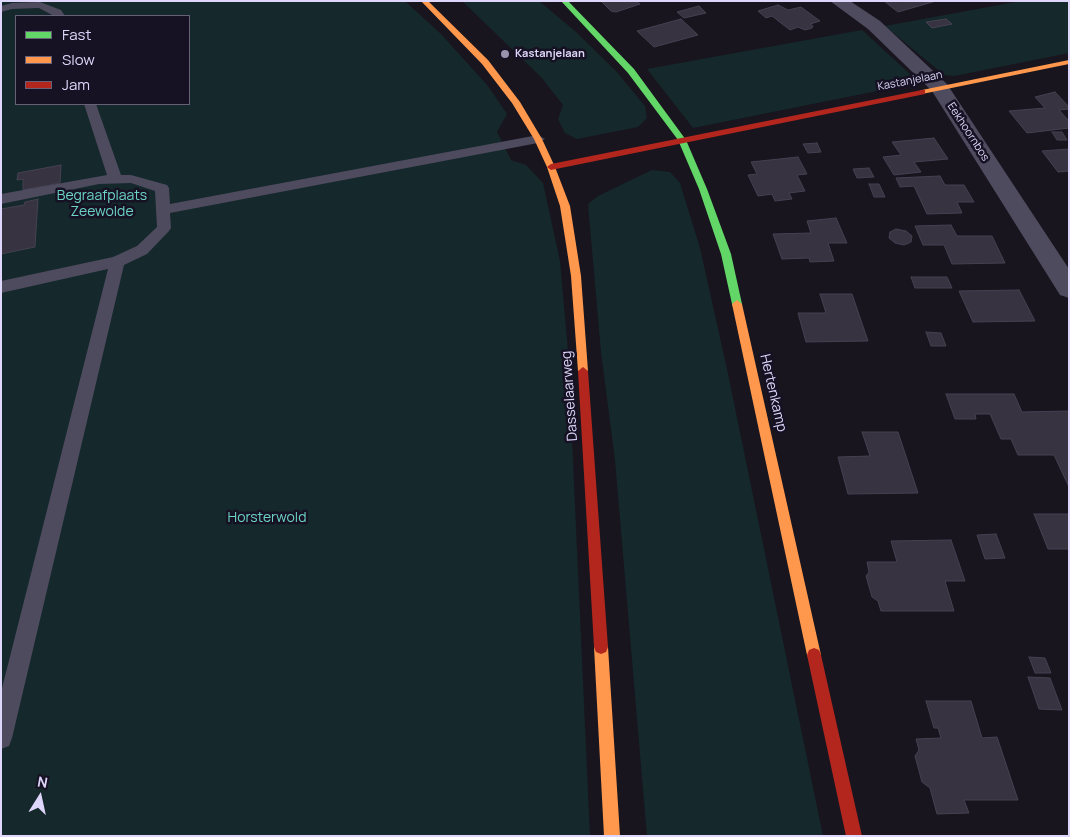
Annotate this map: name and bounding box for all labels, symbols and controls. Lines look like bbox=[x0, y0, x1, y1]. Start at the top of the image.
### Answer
legend bbox=[15, 15, 190, 105]
text: Fast bbox=[62, 24, 91, 45]
place label: Kastanjelaan bbox=[515, 47, 585, 61]
marker: Kastanjelaan bbox=[499, 48, 511, 60]
text: Slow bbox=[62, 49, 95, 70]
street label: Kastanjelaan bbox=[876, 68, 944, 94]
text: Jam bbox=[62, 74, 90, 95]
street label: Eekhoornbos bbox=[944, 100, 992, 164]
park label: Begraafplaats Zeewolde bbox=[57, 188, 147, 220]
street label: Dasselaarweg bbox=[558, 350, 582, 442]
street label: Hertenkamp bbox=[756, 352, 790, 434]
park label: Horsterwold bbox=[228, 510, 306, 526]
north arrow bbox=[15, 772, 65, 822]
text: N bbox=[36, 772, 49, 792]

